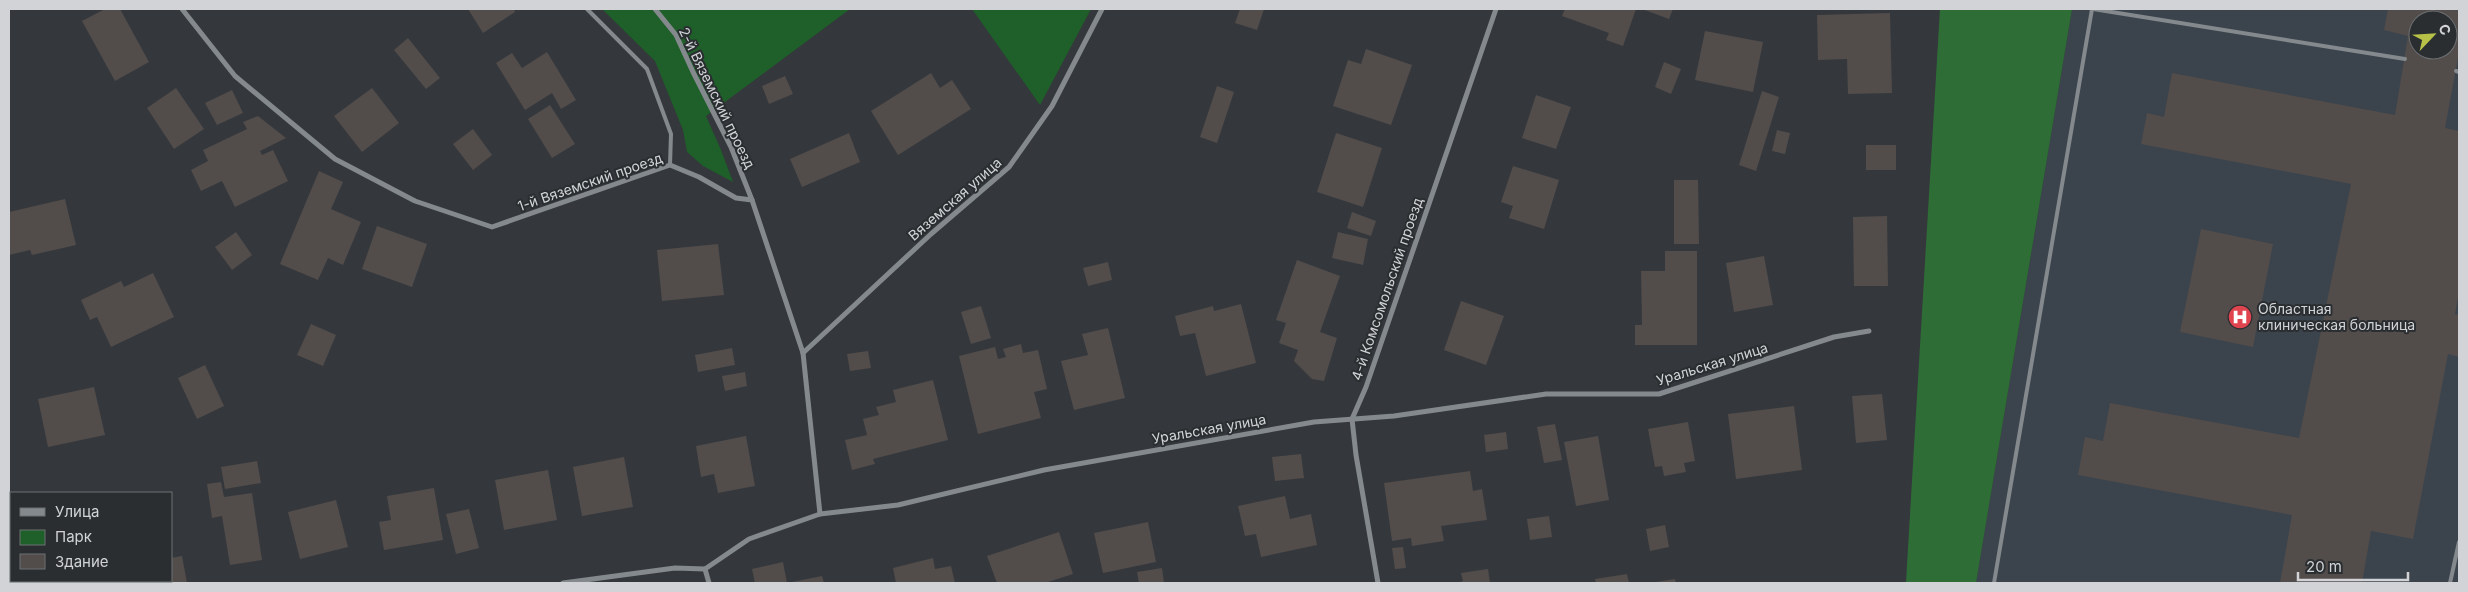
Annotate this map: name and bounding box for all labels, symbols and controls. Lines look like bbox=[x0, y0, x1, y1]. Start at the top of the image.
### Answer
north arrow bbox=[2408, 10, 2458, 60]
text: С bbox=[2435, 21, 2455, 38]
street label: 2-й Вяземский проезд bbox=[676, 24, 759, 171]
street label: 1-й Вяземский проезд bbox=[515, 149, 665, 214]
street label: Вяземская улица bbox=[905, 154, 1005, 244]
street label: 4-й Комсомольский проезд bbox=[1347, 195, 1426, 383]
place label: Областная клиническая больница bbox=[2258, 300, 2415, 333]
hospital icon: Областная клиническая больница bbox=[2227, 304, 2253, 330]
street label: Уральская улица bbox=[1654, 338, 1770, 389]
street label: Уральская улица bbox=[1151, 410, 1267, 447]
legend bbox=[10, 492, 172, 582]
text: Улица bbox=[55, 502, 99, 521]
text: Парк bbox=[55, 527, 92, 546]
scale bar bbox=[2298, 550, 2408, 582]
text: Здание bbox=[55, 552, 109, 571]
text: 20 m bbox=[2306, 557, 2342, 576]

